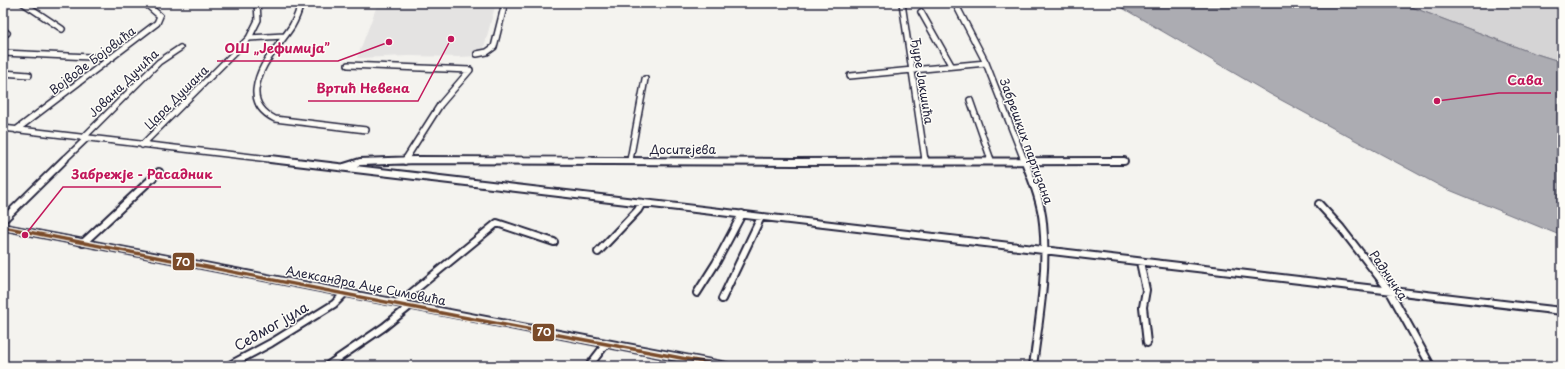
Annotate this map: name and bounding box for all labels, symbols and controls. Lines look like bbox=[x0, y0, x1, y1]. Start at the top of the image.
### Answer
street label: Војводе Бојовића bbox=[45, 21, 139, 98]
callout: ОШ „Јефимија” bbox=[217, 36, 338, 61]
street label: Ђуре Јакшића bbox=[907, 37, 939, 126]
text: ОШ „Јефимија” bbox=[224, 38, 330, 57]
street label: Јована Дучића bbox=[84, 44, 162, 121]
street label: Цара Душана bbox=[140, 61, 212, 133]
callout: Сава bbox=[1499, 68, 1551, 93]
text: Сава bbox=[1507, 70, 1543, 89]
street label: Забрешких партизана bbox=[995, 75, 1058, 207]
callout: Вртић Невена bbox=[308, 76, 418, 101]
text: Вртић Невена bbox=[316, 78, 410, 97]
street label: Доситејева bbox=[649, 140, 716, 158]
callout: Забрежје - Расадник bbox=[63, 162, 221, 187]
text: Забрежје - Расадник bbox=[71, 164, 213, 183]
street label: Радничка bbox=[1366, 246, 1413, 304]
line badge: 70 bbox=[172, 252, 195, 271]
text: 70 bbox=[176, 253, 190, 270]
street label: Александра Аце Симовића bbox=[284, 261, 448, 309]
street label: Седмог јула bbox=[230, 296, 312, 356]
line badge: 70 bbox=[532, 323, 555, 342]
text: 70 bbox=[537, 323, 551, 340]

